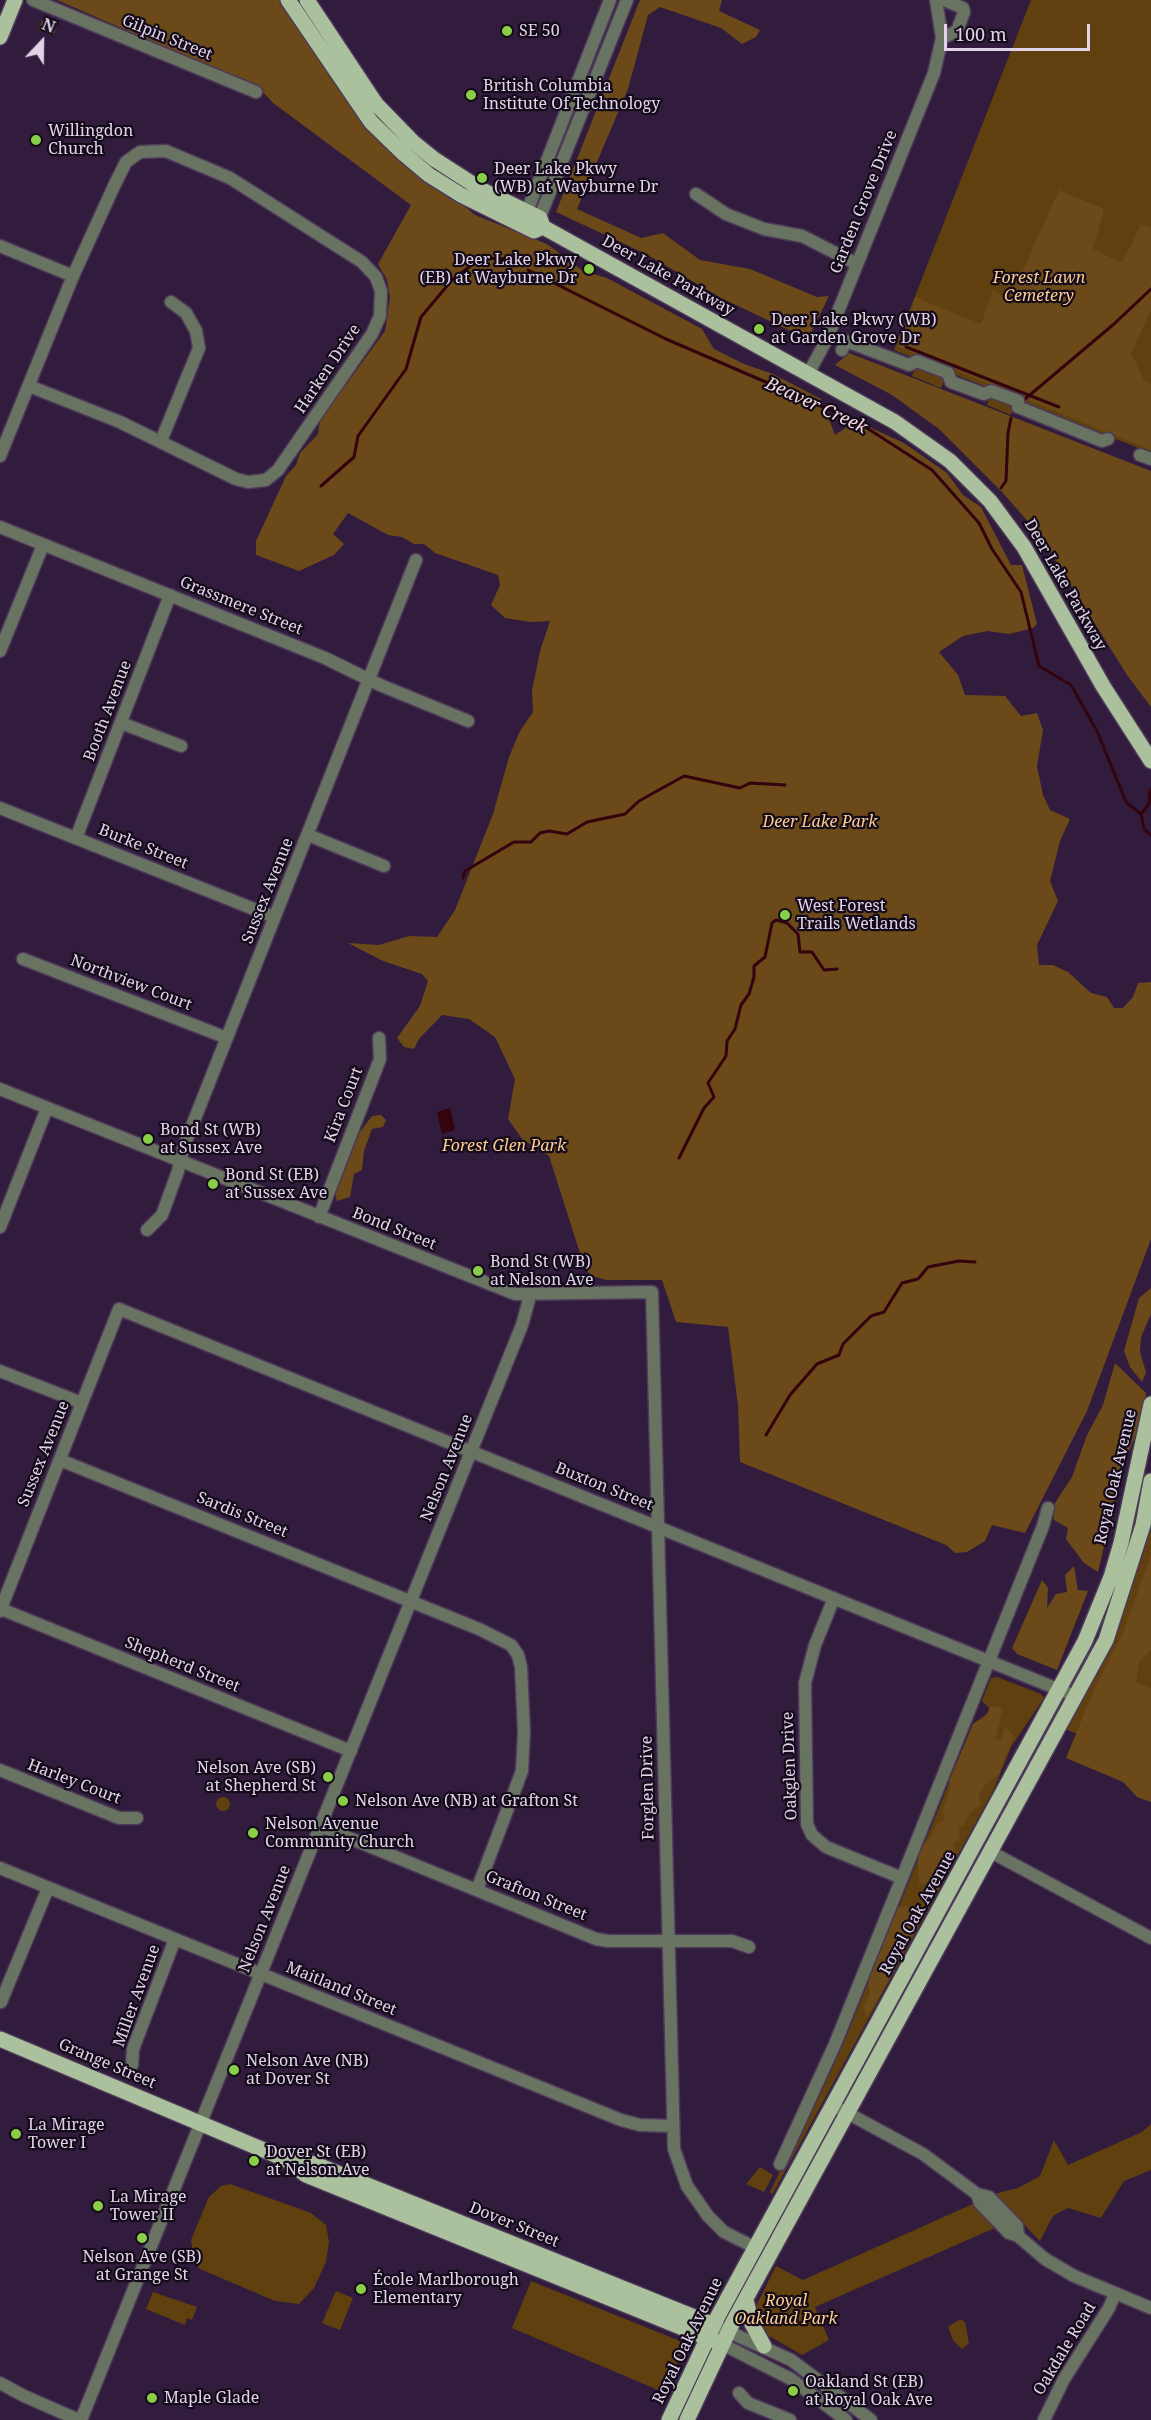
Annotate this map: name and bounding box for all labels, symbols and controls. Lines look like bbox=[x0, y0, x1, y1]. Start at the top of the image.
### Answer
street label: Gilpin Street bbox=[119, 11, 215, 65]
north arrow bbox=[12, 12, 72, 72]
scale bar bbox=[947, 12, 1092, 50]
text: N bbox=[39, 13, 59, 38]
place label: SE 50 bbox=[519, 21, 560, 41]
text: 100 m bbox=[955, 22, 1007, 46]
marker: SE 50 bbox=[500, 24, 514, 38]
place label: British Columbia Institute Of Technology bbox=[483, 76, 660, 114]
marker: British Columbia Institute Of Technology bbox=[464, 88, 478, 102]
place label: Willingdon Church bbox=[48, 121, 133, 159]
street label: Garden Grove Drive bbox=[826, 127, 902, 277]
marker: Willingdon Church bbox=[29, 133, 43, 147]
place label: Deer Lake Pkwy (WB) at Wayburne Dr bbox=[494, 159, 658, 197]
marker: Deer Lake Pkwy (WB) at Wayburne Dr bbox=[475, 171, 489, 185]
street label: Deer Lake Parkway bbox=[599, 232, 737, 320]
place label: Deer Lake Pkwy (EB) at Wayburne Dr bbox=[419, 250, 577, 288]
marker: Deer Lake Pkwy (EB) at Wayburne Dr bbox=[582, 262, 596, 276]
park label: Forest Lawn Cemetery bbox=[993, 268, 1085, 306]
place label: Deer Lake Pkwy (WB) at Garden Grove Dr bbox=[771, 310, 936, 348]
street label: Harken Drive bbox=[291, 321, 365, 417]
marker: Deer Lake Pkwy (WB) at Garden Grove Dr bbox=[752, 322, 766, 336]
water label: Beaver Creek bbox=[762, 373, 870, 439]
street label: Deer Lake Parkway bbox=[1020, 516, 1110, 654]
street label: Grassmere Street bbox=[177, 573, 305, 639]
street label: Booth Avenue bbox=[80, 658, 136, 764]
park label: Deer Lake Park bbox=[763, 812, 877, 832]
street label: Burke Street bbox=[96, 820, 190, 874]
street label: Sussex Avenue bbox=[238, 835, 298, 947]
place label: West Forest Trails Wetlands bbox=[797, 896, 916, 934]
marker: West Forest Trails Wetlands bbox=[778, 908, 792, 922]
street label: Northview Court bbox=[68, 951, 194, 1015]
street label: Kira Court bbox=[321, 1065, 367, 1145]
place label: Bond St (WB) at Sussex Ave bbox=[160, 1120, 262, 1158]
marker: Bond St (WB) at Sussex Ave bbox=[141, 1132, 155, 1146]
park label: Forest Glen Park bbox=[442, 1136, 566, 1156]
place label: Bond St (EB) at Sussex Ave bbox=[225, 1165, 327, 1203]
marker: Bond St (EB) at Sussex Ave bbox=[206, 1177, 220, 1191]
street label: Bond Street bbox=[349, 1203, 439, 1255]
place label: Bond St (WB) at Nelson Ave bbox=[490, 1252, 594, 1290]
marker: Bond St (WB) at Nelson Ave bbox=[471, 1264, 485, 1278]
street label: Sussex Avenue bbox=[14, 1398, 74, 1510]
street label: Royal Oak Avenue bbox=[1091, 1408, 1141, 1546]
street label: Nelson Avenue bbox=[417, 1412, 477, 1524]
street label: Buxton Street bbox=[552, 1459, 656, 1515]
street label: Sardis Street bbox=[194, 1488, 290, 1542]
street label: Shepherd Street bbox=[122, 1633, 242, 1697]
street label: Oakglen Drive bbox=[779, 1711, 801, 1821]
street label: Forglen Drive bbox=[637, 1736, 659, 1840]
street label: Harley Court bbox=[25, 1755, 123, 1809]
place label: Nelson Ave (SB) at Shepherd St bbox=[197, 1758, 316, 1796]
marker: Nelson Ave (SB) at Shepherd St bbox=[321, 1770, 335, 1784]
place label: Nelson Ave (NB) at Grafton St bbox=[355, 1791, 578, 1811]
marker: Nelson Ave (NB) at Grafton St bbox=[336, 1794, 350, 1808]
place label: Nelson Avenue Community Church bbox=[265, 1814, 414, 1852]
marker: Nelson Avenue Community Church bbox=[246, 1826, 260, 1840]
street label: Royal Oak Avenue bbox=[876, 1848, 960, 1978]
street label: Nelson Avenue bbox=[235, 1863, 295, 1975]
street label: Grafton Street bbox=[483, 1867, 589, 1925]
street label: Miller Avenue bbox=[110, 1942, 164, 2050]
street label: Maitland Street bbox=[283, 1958, 399, 2020]
street label: Grange Street bbox=[55, 2035, 159, 2093]
place label: Nelson Ave (NB) at Dover St bbox=[246, 2051, 369, 2089]
marker: Nelson Ave (NB) at Dover St bbox=[227, 2063, 241, 2077]
place label: La Mirage Tower I bbox=[28, 2115, 105, 2153]
marker: La Mirage Tower I bbox=[9, 2127, 23, 2141]
place label: Dover St (EB) at Nelson Ave bbox=[266, 2142, 370, 2180]
marker: Dover St (EB) at Nelson Ave bbox=[247, 2154, 261, 2168]
place label: La Mirage Tower II bbox=[110, 2187, 187, 2225]
street label: Dover Street bbox=[466, 2198, 562, 2252]
marker: La Mirage Tower II bbox=[91, 2199, 105, 2213]
marker: Nelson Ave (SB) at Grange St bbox=[135, 2231, 149, 2245]
place label: Nelson Ave (SB) at Grange St bbox=[82, 2247, 202, 2285]
place label: École Marlborough Elementary bbox=[373, 2270, 519, 2308]
street label: Royal Oak Avenue bbox=[649, 2275, 727, 2407]
marker: École Marlborough Elementary bbox=[354, 2282, 368, 2296]
park label: Royal Oakland Park bbox=[734, 2291, 838, 2329]
street label: Oakdale Road bbox=[1030, 2299, 1100, 2399]
place label: Oakland St (EB) at Royal Oak Ave bbox=[805, 2372, 933, 2410]
marker: Oakland St (EB) at Royal Oak Ave bbox=[786, 2384, 800, 2398]
place label: Maple Glade bbox=[164, 2388, 259, 2408]
marker: Maple Glade bbox=[145, 2391, 159, 2405]

